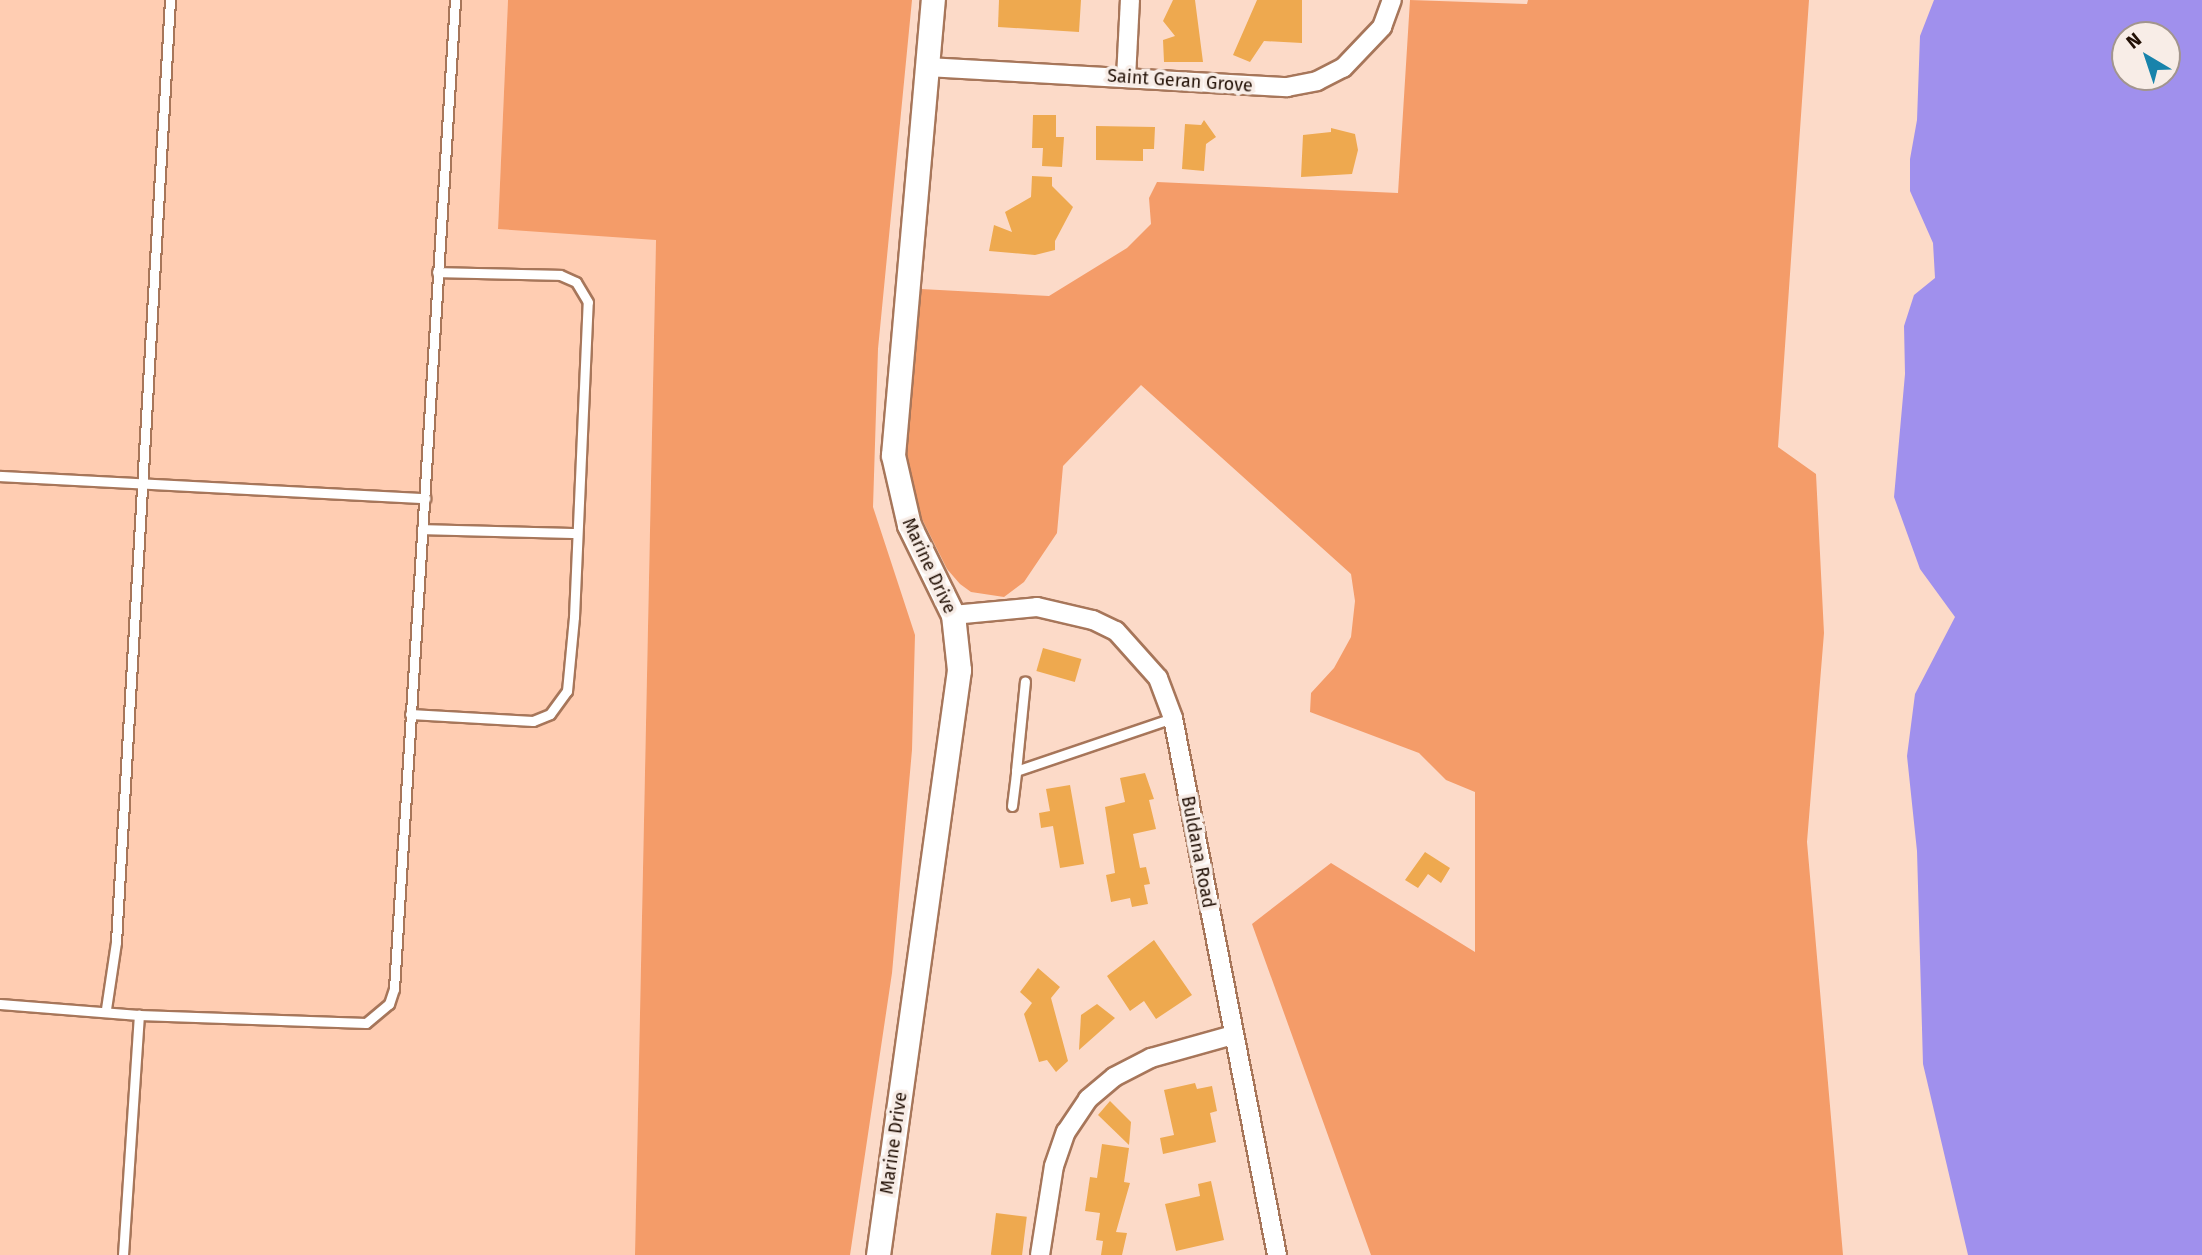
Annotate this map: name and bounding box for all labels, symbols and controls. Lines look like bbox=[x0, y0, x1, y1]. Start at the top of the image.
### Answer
north arrow bbox=[2111, 21, 2181, 91]
text: N bbox=[2122, 28, 2146, 54]
street label: Saint Geran Grove bbox=[1106, 65, 1254, 97]
street label: Marine Drive bbox=[897, 515, 961, 617]
street label: Buldana Road bbox=[1177, 794, 1219, 910]
street label: Marine Drive bbox=[876, 1090, 912, 1196]

